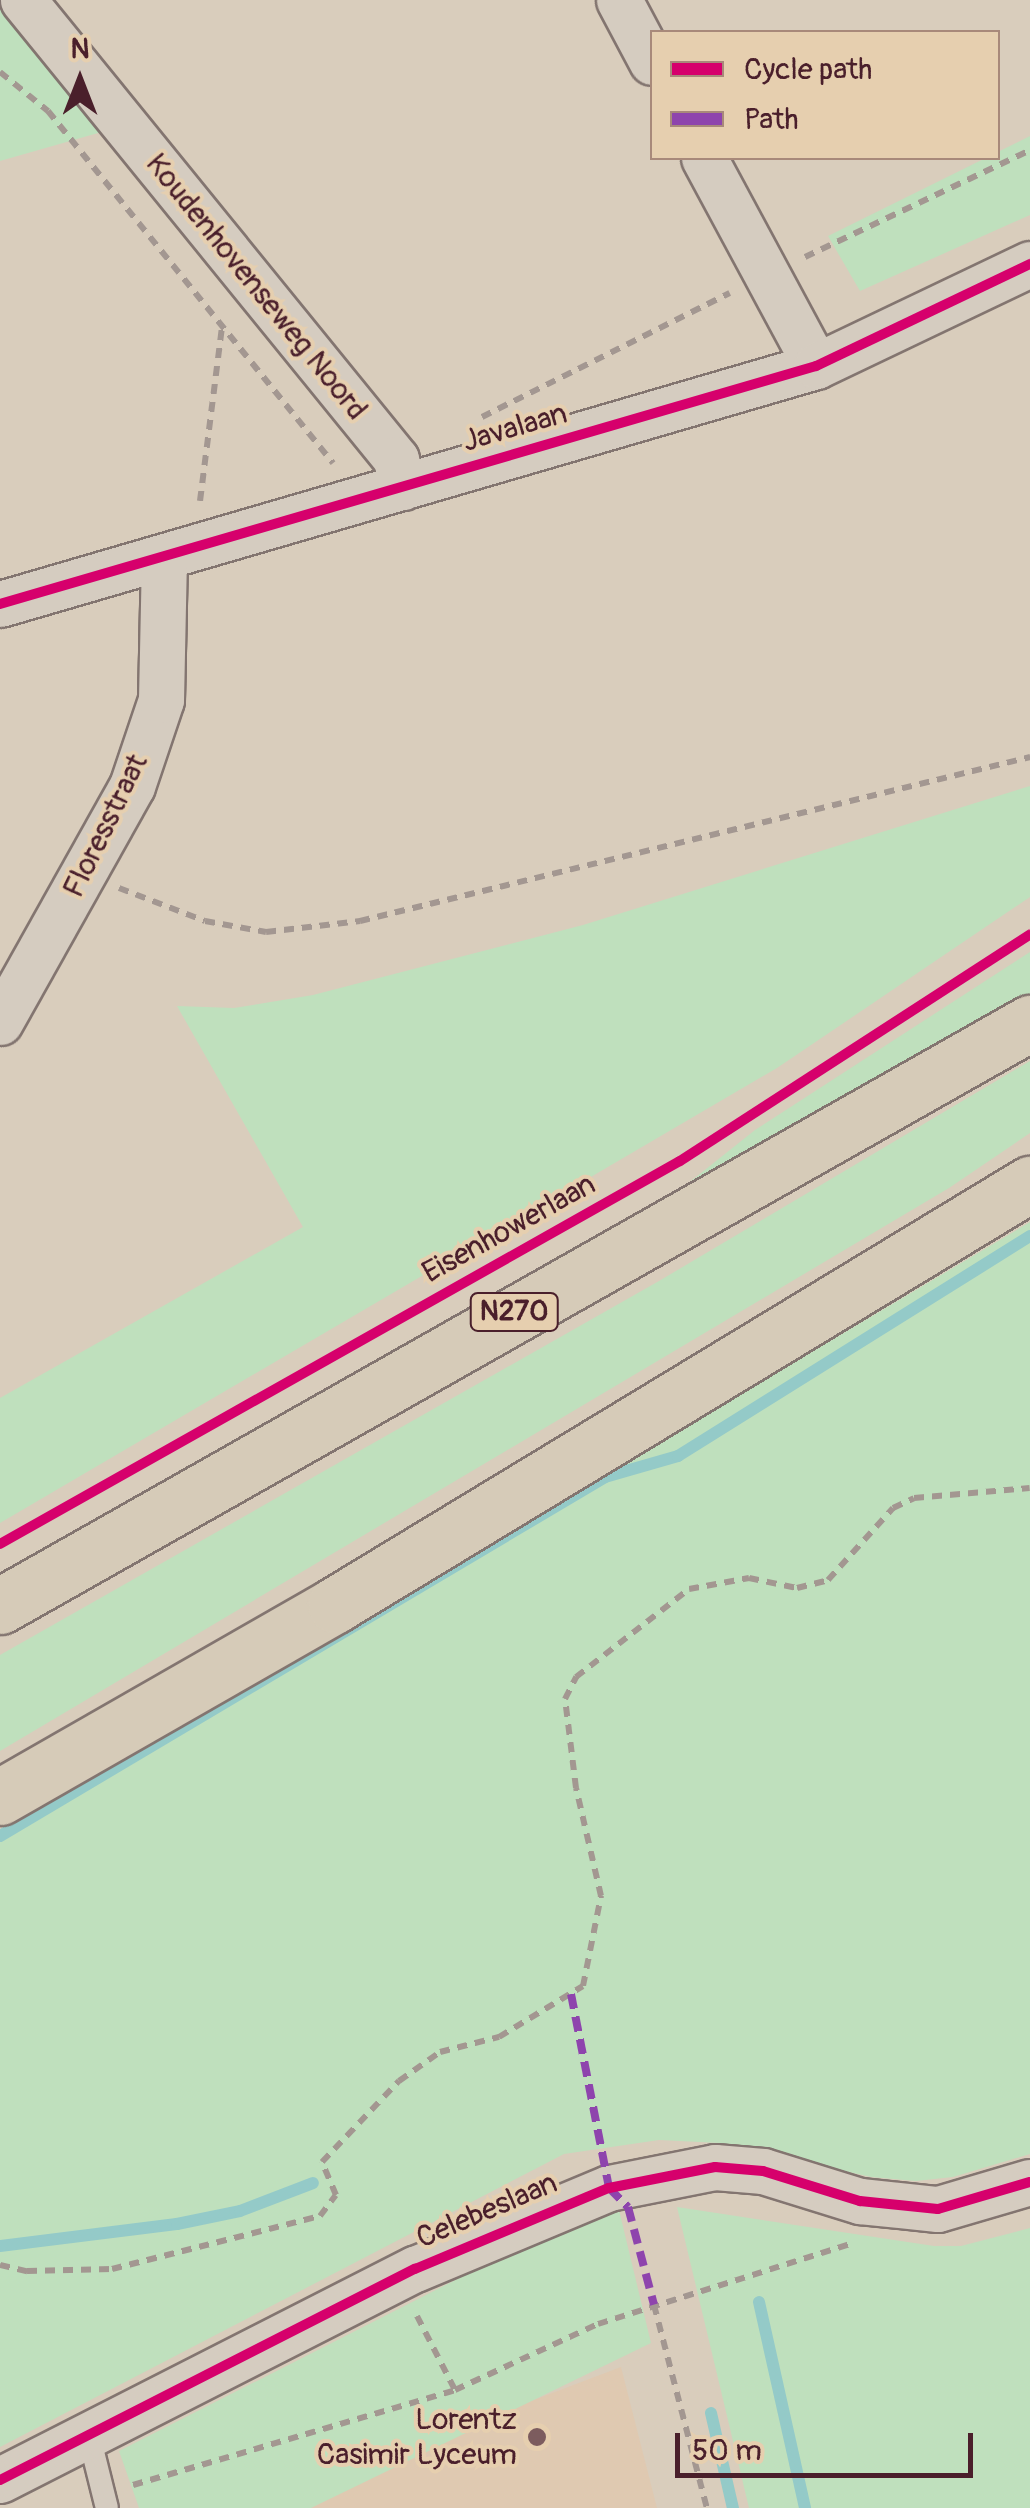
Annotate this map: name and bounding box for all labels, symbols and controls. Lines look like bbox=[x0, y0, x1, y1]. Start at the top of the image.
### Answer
north arrow bbox=[30, 30, 130, 130]
legend bbox=[650, 30, 1000, 160]
text: N bbox=[71, 32, 89, 67]
text: Cycle path bbox=[744, 51, 872, 88]
text: Path bbox=[744, 101, 799, 138]
street label: Koudenhovenseweg Noord bbox=[138, 147, 374, 427]
street label: Javalaan bbox=[459, 396, 571, 460]
street label: Floresstraat bbox=[56, 748, 156, 904]
street label: Eisenhowerlaan bbox=[416, 1167, 602, 1291]
road number: N270 bbox=[469, 1289, 559, 1335]
street label: Celebeslaan bbox=[411, 2165, 563, 2257]
place label: Lorentz Casimir Lyceum bbox=[317, 2402, 517, 2472]
scale bar bbox=[680, 2413, 978, 2475]
marker: Lorentz Casimir Lyceum bbox=[526, 2426, 548, 2448]
text: 50 m bbox=[692, 2432, 762, 2469]

